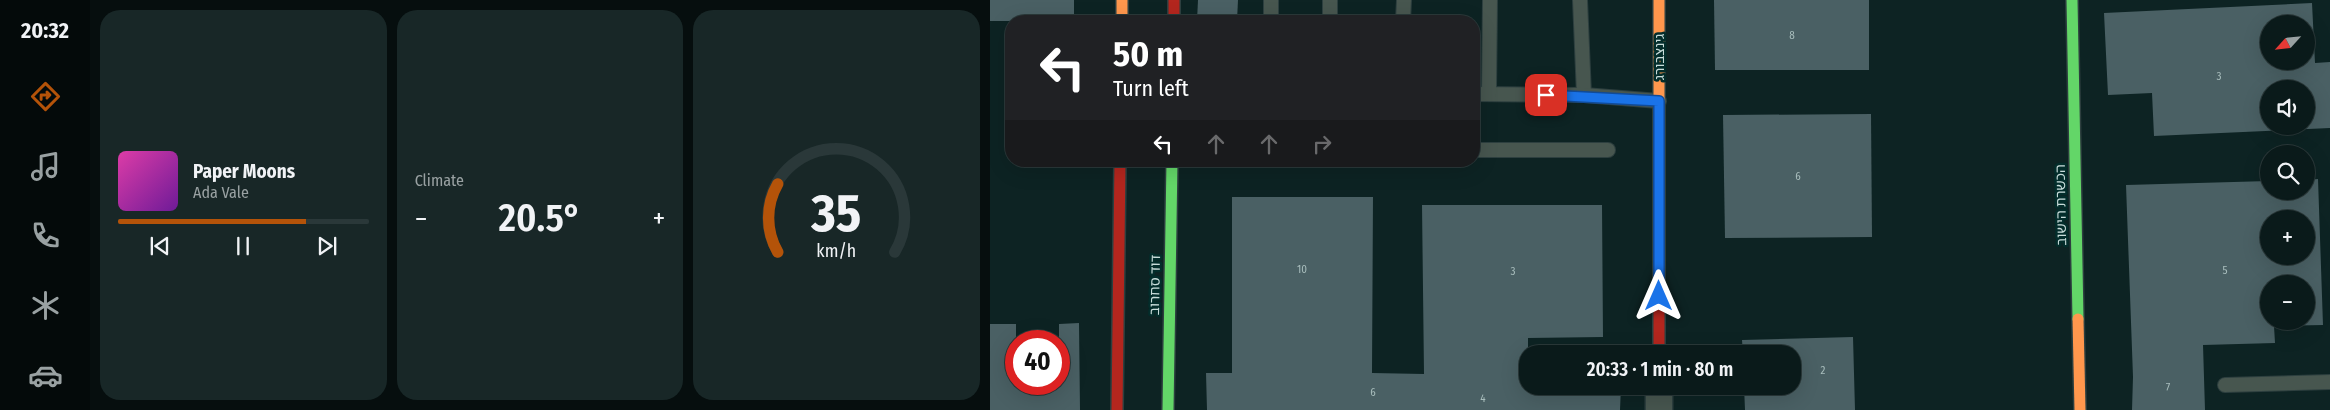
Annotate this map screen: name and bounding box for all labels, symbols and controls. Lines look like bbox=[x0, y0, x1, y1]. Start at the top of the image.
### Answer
north arrow bbox=[2260, 15, 2315, 70]
map controls bbox=[2260, 15, 2315, 330]
text: 20:32 bbox=[21, 17, 69, 44]
house number: 8 bbox=[1789, 29, 1795, 42]
text: 50 m bbox=[1113, 33, 1183, 75]
street label: גינצבורג bbox=[1651, 34, 1668, 80]
icon: left bbox=[1030, 35, 1095, 100]
house number: 3 bbox=[2217, 70, 2222, 83]
pin bbox=[1525, 74, 1567, 116]
text: Turn left bbox=[1113, 75, 1189, 102]
icon: directions bbox=[28, 79, 63, 114]
button: sound bbox=[2260, 80, 2315, 135]
icon: arrive bbox=[1532, 81, 1560, 109]
icon: left bbox=[1149, 130, 1177, 158]
icon: ahead bbox=[1202, 130, 1230, 158]
icon: ahead bbox=[1255, 130, 1283, 158]
icon: right bbox=[1308, 130, 1336, 158]
button: search bbox=[2260, 145, 2315, 200]
icon: music bbox=[28, 149, 63, 184]
text: Paper Moons bbox=[193, 160, 295, 183]
street label: הכשרת הישוב bbox=[2052, 164, 2070, 246]
house number: 6 bbox=[1795, 170, 1801, 183]
text: Climate bbox=[415, 171, 464, 190]
text: 35 bbox=[811, 182, 862, 245]
text: Ada Vale bbox=[193, 183, 249, 202]
text: 20.5° bbox=[499, 195, 581, 241]
text: − bbox=[415, 202, 427, 235]
text: + bbox=[653, 202, 665, 235]
button: + bbox=[2260, 210, 2315, 265]
icon: phone bbox=[28, 218, 63, 253]
icon: previous bbox=[146, 232, 174, 260]
icon: pause bbox=[229, 232, 257, 260]
icon: next bbox=[313, 232, 341, 260]
text: km/h bbox=[817, 240, 857, 262]
street label: דוד סחרוב bbox=[1146, 254, 1164, 315]
house number: 10 bbox=[1297, 263, 1307, 276]
house number: 5 bbox=[2222, 264, 2228, 277]
house number: 3 bbox=[1511, 265, 1516, 278]
position arrow bbox=[1632, 269, 1684, 321]
button: − bbox=[2260, 275, 2315, 330]
icon: climate bbox=[28, 288, 63, 323]
speed limit sign: 40 bbox=[1005, 330, 1070, 395]
icon: car bbox=[28, 358, 63, 393]
text: 20:33 · 1 min · 80 m bbox=[1587, 358, 1733, 381]
house number: 2 bbox=[1821, 364, 1826, 377]
house number: 7 bbox=[2166, 381, 2171, 394]
house number: 6 bbox=[1370, 386, 1376, 399]
house number: 4 bbox=[1480, 392, 1486, 405]

